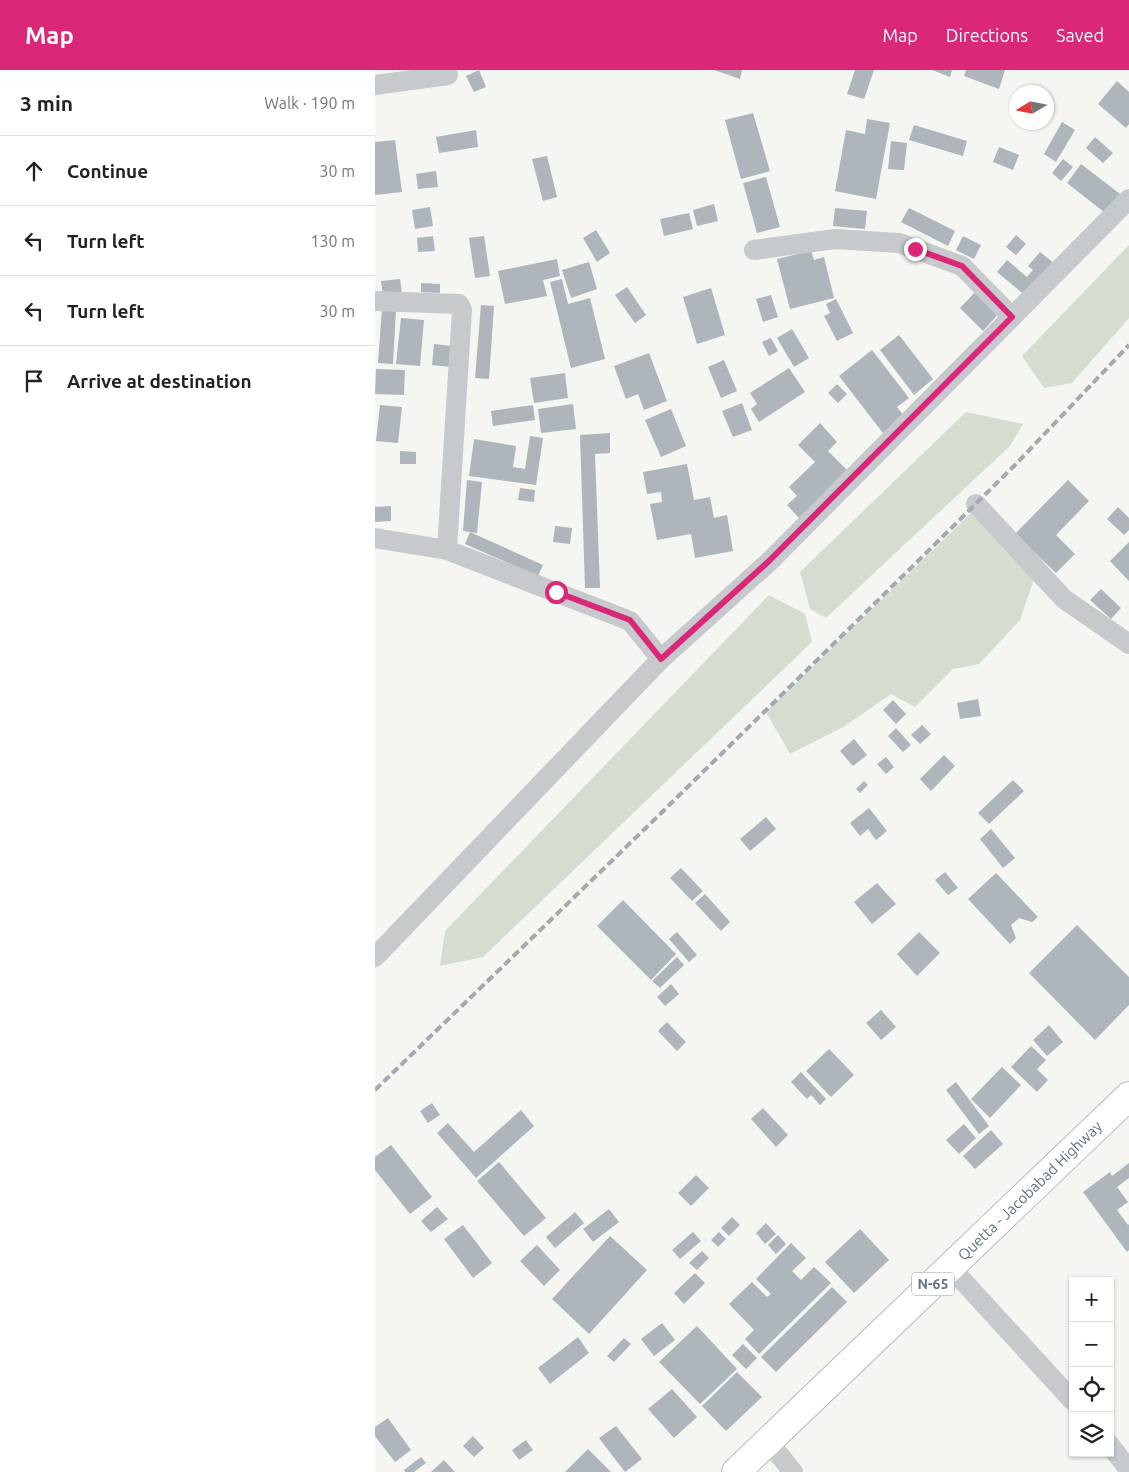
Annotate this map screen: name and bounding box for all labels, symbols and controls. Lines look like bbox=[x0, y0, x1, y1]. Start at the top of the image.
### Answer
text: Map bbox=[25, 22, 74, 49]
text: Map bbox=[882, 25, 918, 45]
text: Directions bbox=[946, 25, 1028, 45]
text: Saved bbox=[1056, 25, 1104, 45]
north arrow bbox=[1009, 85, 1054, 130]
text: 3 min bbox=[20, 91, 73, 115]
text: Walk · 190 m bbox=[264, 94, 355, 112]
icon: ahead bbox=[20, 157, 48, 185]
text: Continue bbox=[67, 160, 148, 182]
text: 30 m bbox=[319, 162, 355, 180]
icon: left bbox=[20, 227, 48, 255]
text: Turn left bbox=[67, 230, 145, 252]
text: 130 m bbox=[310, 232, 355, 250]
route end bbox=[904, 238, 927, 261]
icon: left bbox=[20, 297, 48, 325]
text: Turn left bbox=[67, 300, 145, 322]
text: 30 m bbox=[319, 302, 355, 320]
icon: arrive bbox=[20, 367, 48, 395]
text: Arrive at destination bbox=[67, 370, 252, 392]
route start bbox=[545, 581, 568, 604]
street label: Quetta - Jacobabad Highway bbox=[954, 1118, 1105, 1264]
road number: N-65 bbox=[912, 1272, 954, 1296]
map controls bbox=[1069, 1277, 1114, 1457]
button: + bbox=[1069, 1277, 1114, 1322]
button: − bbox=[1069, 1322, 1114, 1367]
button: locate bbox=[1069, 1367, 1114, 1412]
button: layers bbox=[1069, 1412, 1114, 1457]

